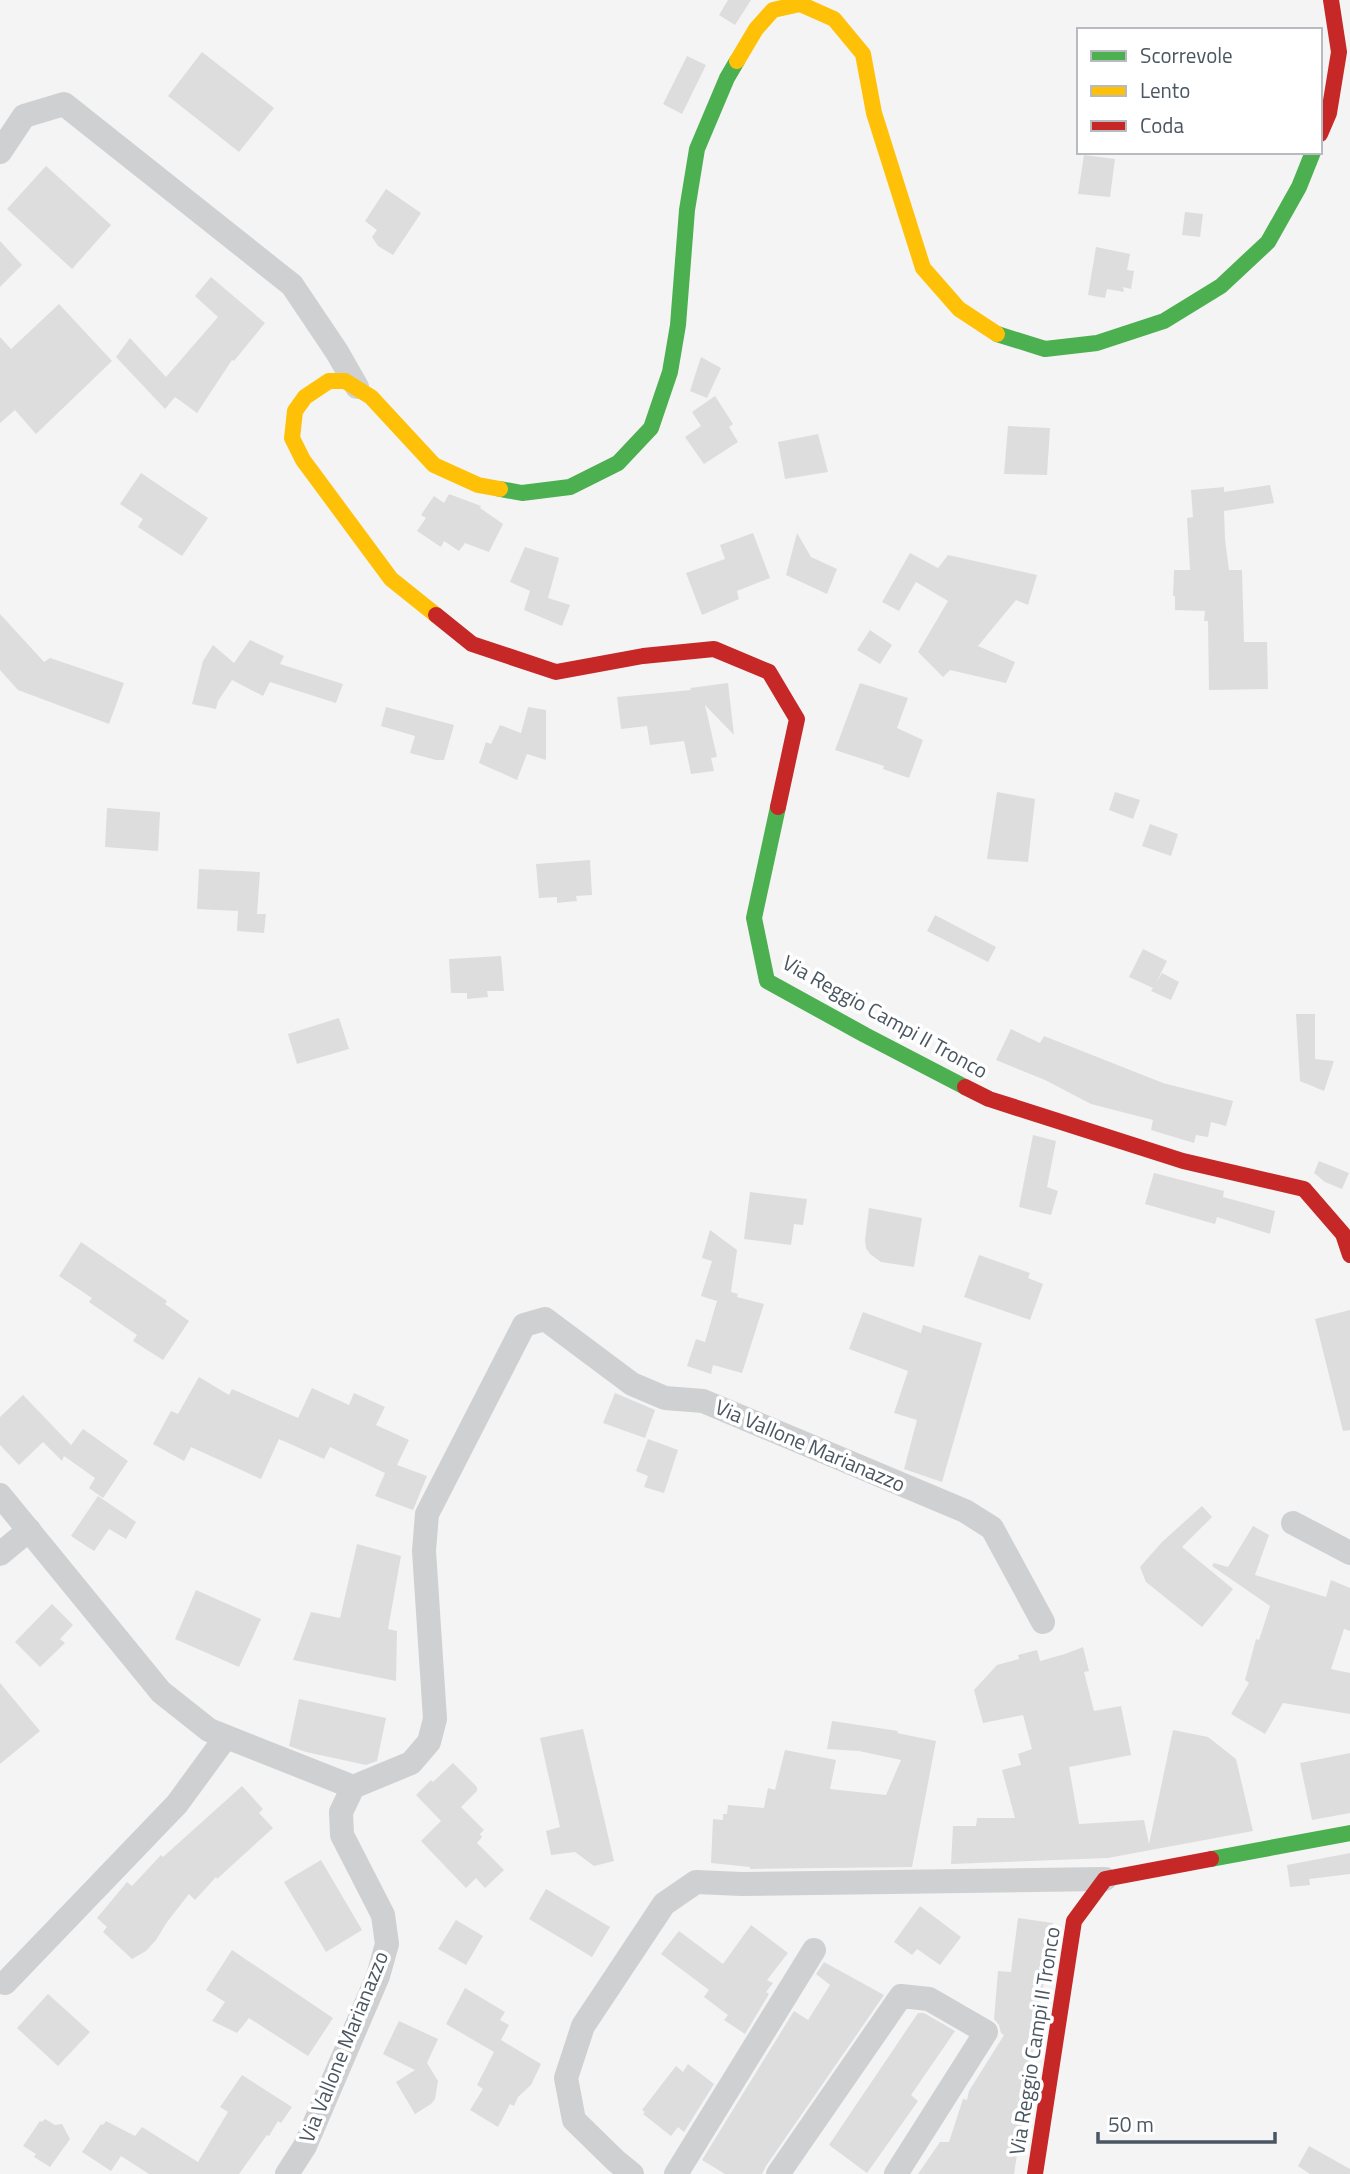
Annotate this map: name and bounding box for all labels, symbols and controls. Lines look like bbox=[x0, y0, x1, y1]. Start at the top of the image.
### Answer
legend bbox=[1077, 28, 1322, 154]
text: Scorrevole bbox=[1140, 39, 1233, 71]
text: Lento bbox=[1140, 74, 1190, 106]
text: Coda bbox=[1140, 109, 1184, 141]
street label: Via Reggio Campi II Tronco bbox=[777, 946, 994, 1086]
street label: Via Vallone Marianazzo bbox=[710, 1391, 910, 1500]
street label: Via Reggio Campi II Tronco bbox=[1000, 1924, 1068, 2157]
street label: Via Vallone Marianazzo bbox=[290, 1946, 396, 2147]
scale bar bbox=[1098, 2100, 1275, 2144]
text: 50 m bbox=[1108, 2108, 1154, 2140]

